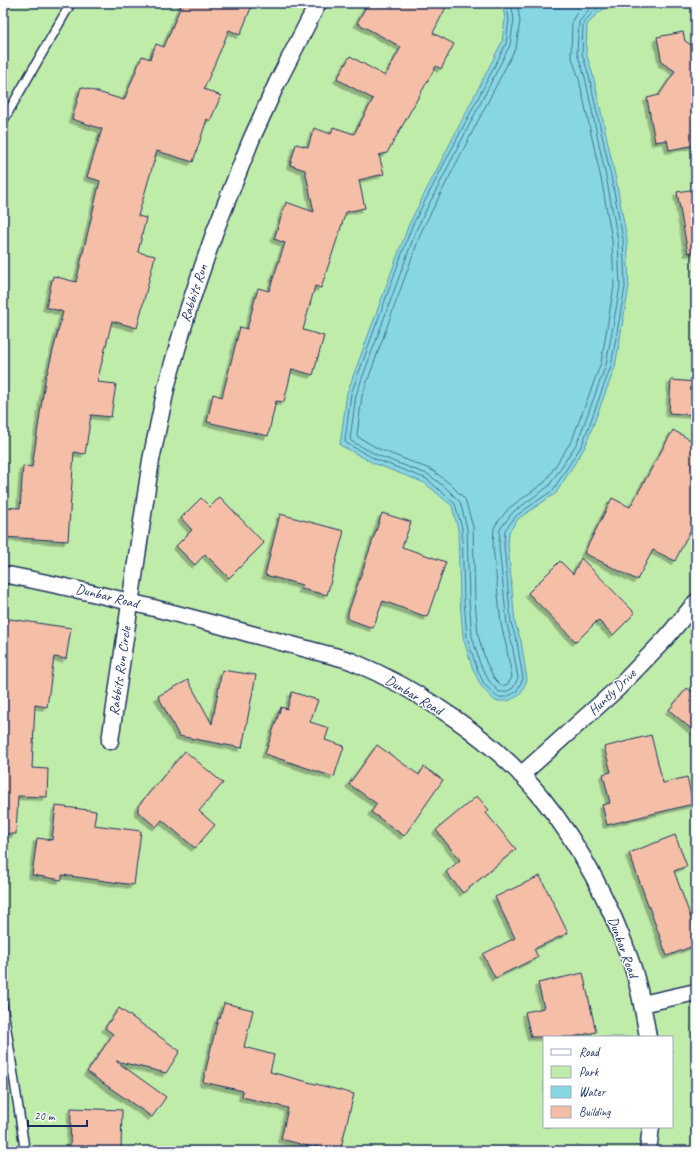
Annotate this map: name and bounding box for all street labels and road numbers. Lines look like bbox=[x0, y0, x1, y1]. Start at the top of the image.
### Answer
street label: Rabbits Run bbox=[177, 261, 212, 324]
street label: Dunbar Road bbox=[74, 580, 142, 613]
street label: Rabbits Run Circle bbox=[105, 624, 135, 716]
street label: Huntly Drive bbox=[585, 664, 640, 719]
street label: Dunbar Road bbox=[382, 671, 448, 720]
street label: Dunbar Road bbox=[604, 914, 643, 982]

